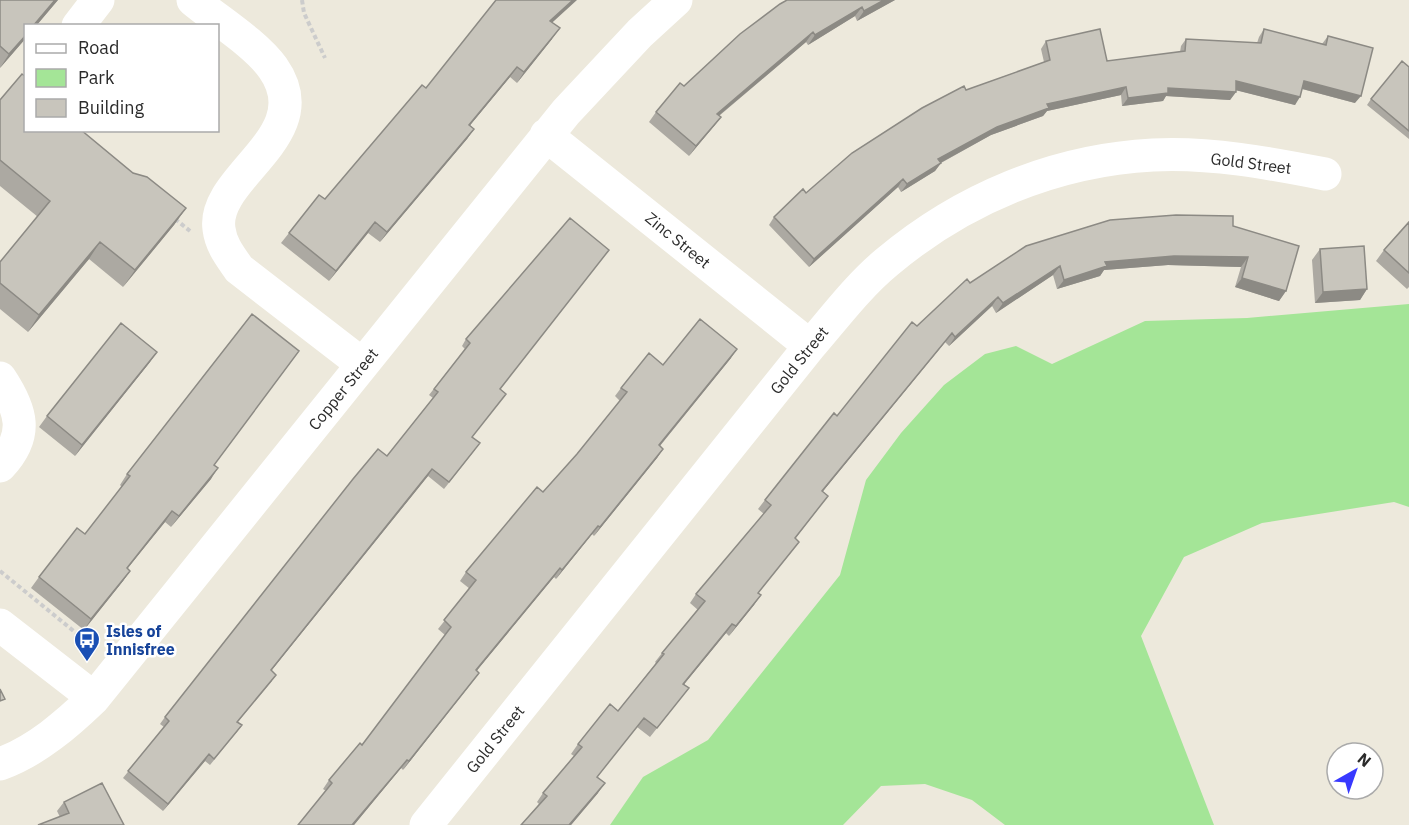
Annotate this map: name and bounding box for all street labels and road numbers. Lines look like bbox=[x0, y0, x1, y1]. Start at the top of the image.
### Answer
street label: Gold Street bbox=[1209, 148, 1293, 178]
street label: Zinc Street bbox=[641, 208, 715, 272]
street label: Gold Street bbox=[766, 322, 832, 398]
street label: Copper Street bbox=[304, 344, 382, 434]
street label: Gold Street bbox=[462, 701, 528, 777]

